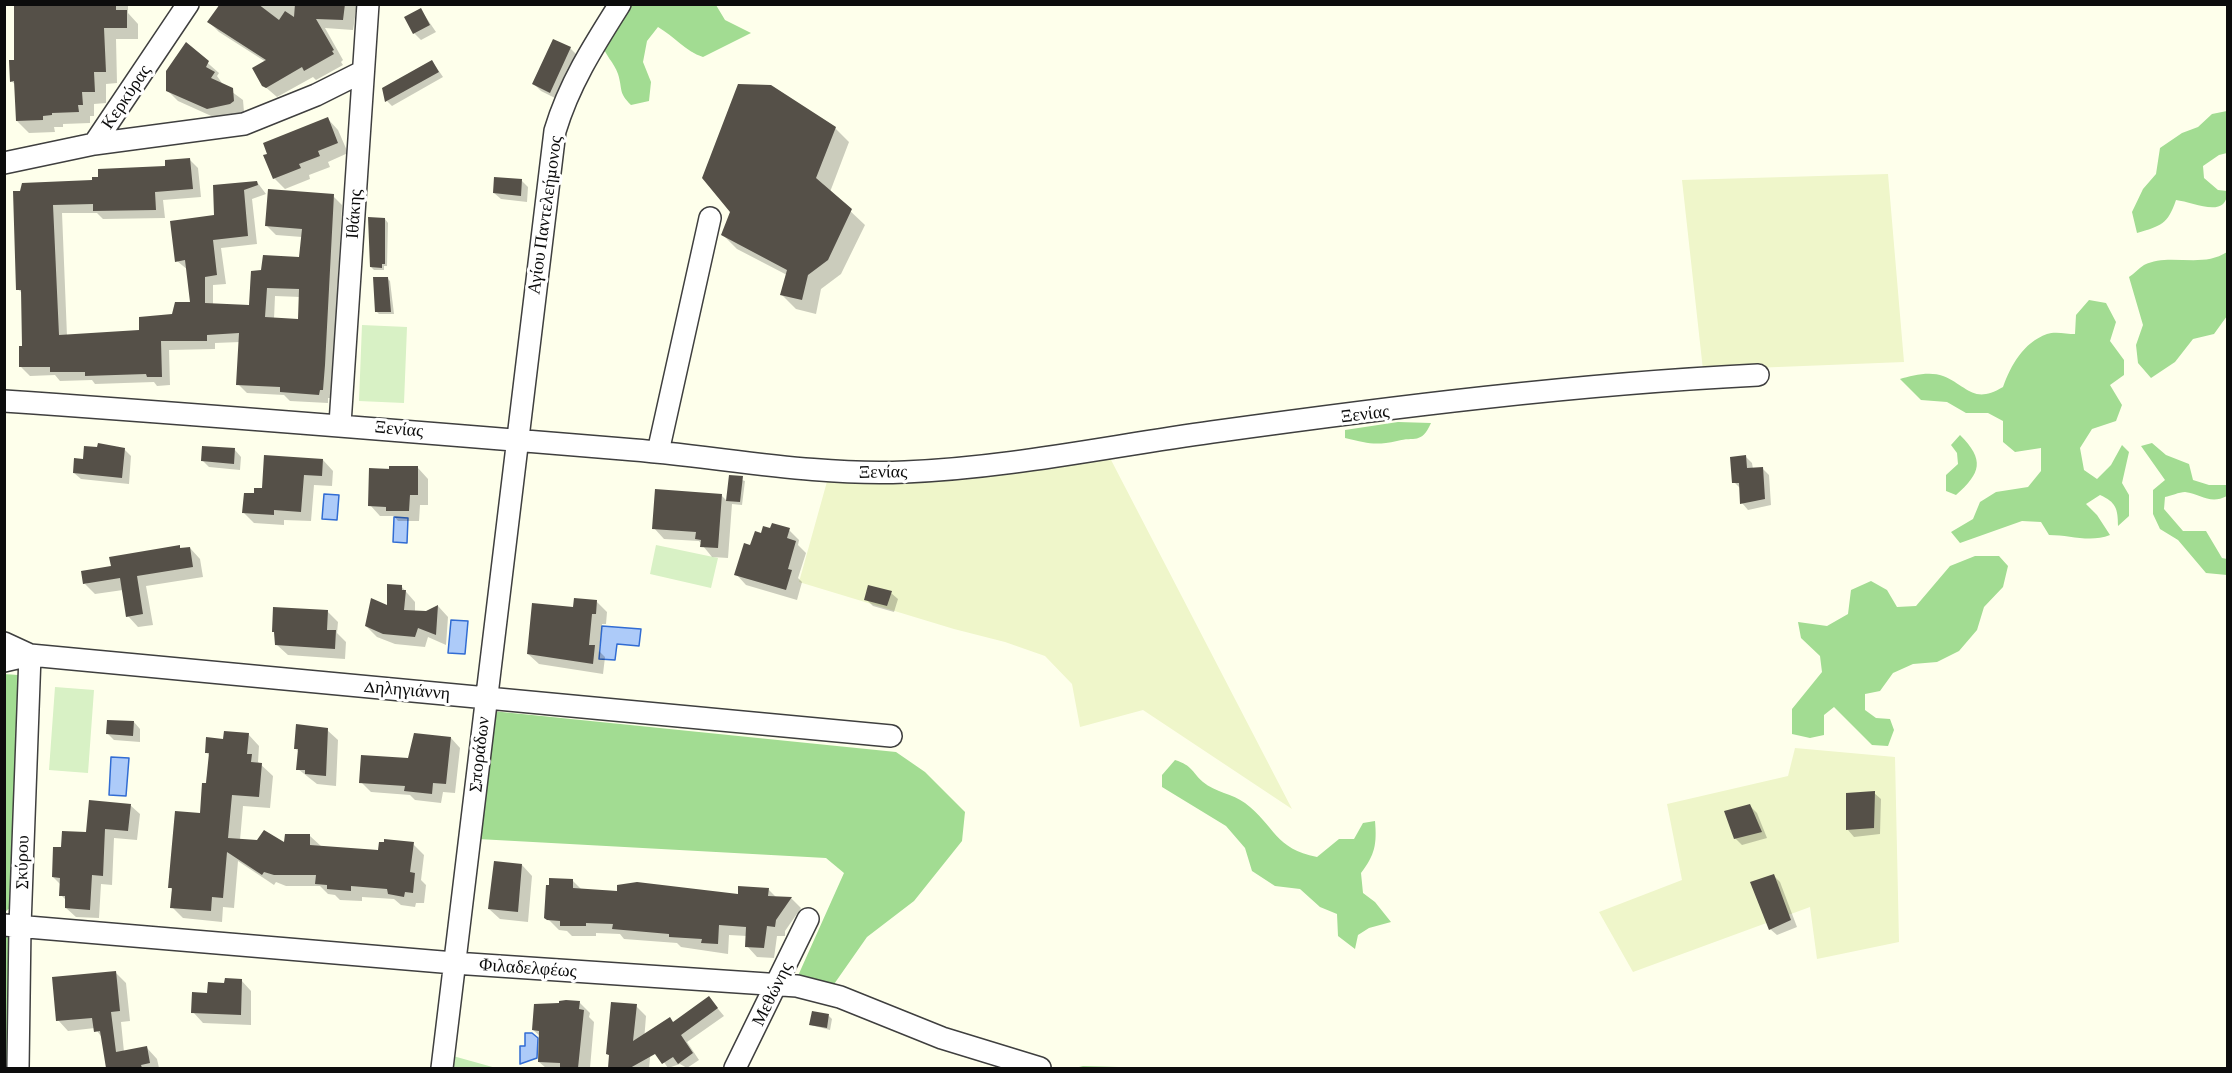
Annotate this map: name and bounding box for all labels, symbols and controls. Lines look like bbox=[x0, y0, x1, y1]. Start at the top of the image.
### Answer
street label: Κερκύρας bbox=[97, 61, 155, 133]
street label: Αγίου Παντελεήμονος bbox=[523, 134, 567, 296]
street label: Ιθάκης bbox=[341, 188, 367, 240]
street label: Ξενίας bbox=[1340, 400, 1390, 428]
street label: Ξενίας bbox=[374, 416, 424, 442]
street label: Ξενίας bbox=[858, 461, 908, 483]
street label: Δηληγιάννη bbox=[363, 675, 451, 705]
street label: Σποράδων bbox=[464, 715, 494, 793]
street label: Σκύρου bbox=[10, 835, 34, 889]
street label: Φιλαδελφέως bbox=[478, 954, 578, 982]
street label: Μεθώνης bbox=[747, 958, 797, 1030]

